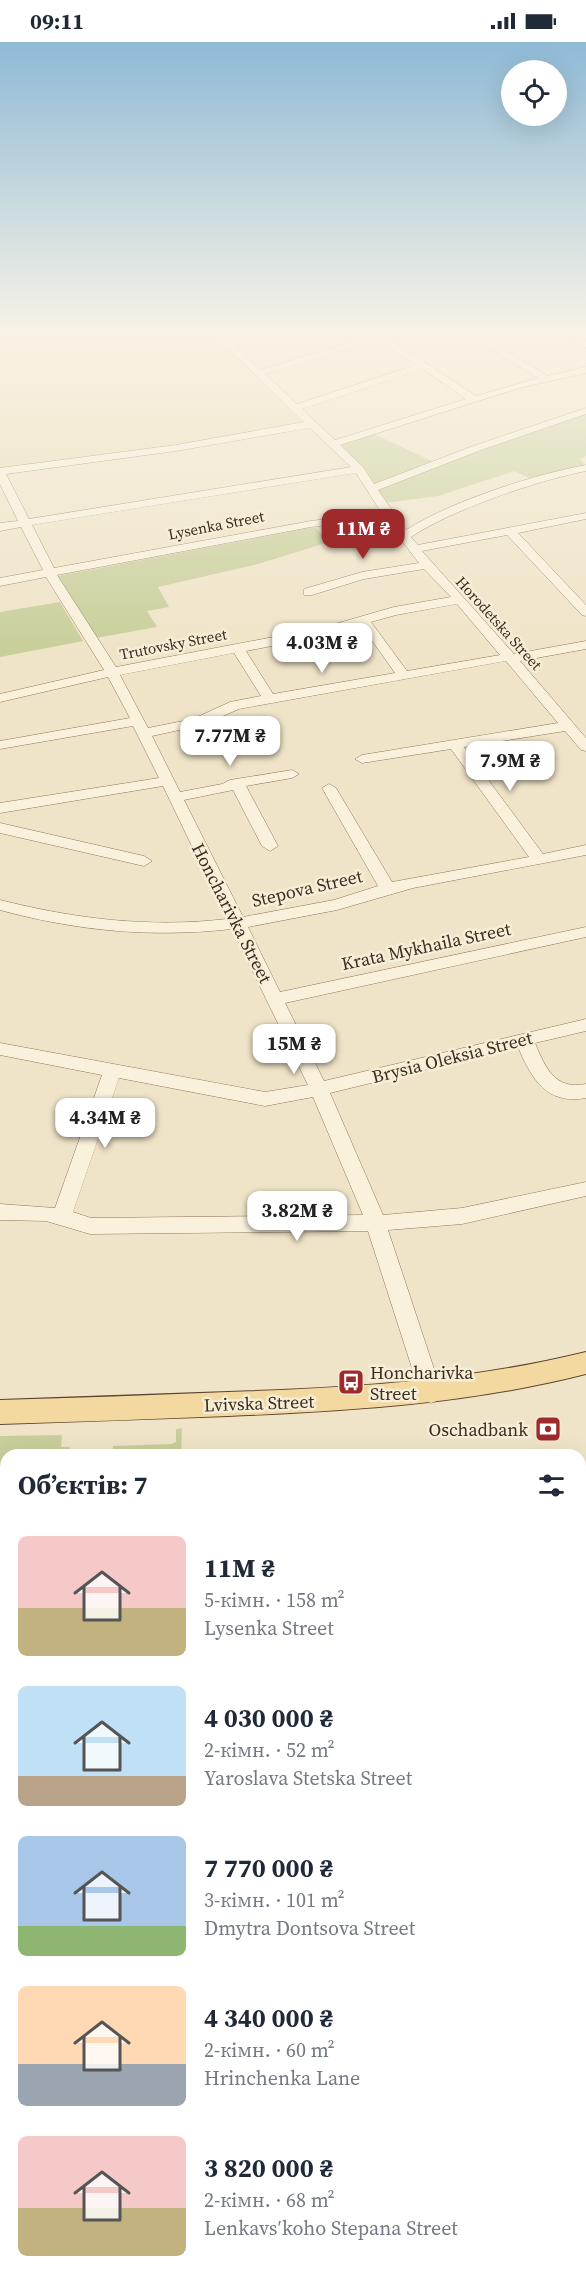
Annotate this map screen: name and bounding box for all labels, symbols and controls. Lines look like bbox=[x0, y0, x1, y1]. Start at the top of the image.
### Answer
text: 09:11 bbox=[30, 6, 84, 36]
map controls bbox=[501, 60, 567, 126]
button: locate bbox=[501, 60, 567, 126]
street label: Lysenka Street bbox=[166, 505, 266, 545]
pin: 11M ₴ bbox=[321, 509, 405, 560]
text: 11M ₴ bbox=[336, 514, 390, 542]
street label: Horodetska Street bbox=[451, 572, 547, 675]
street label: Trutovsky Street bbox=[118, 623, 228, 665]
pin: 4.03M ₴ bbox=[267, 623, 377, 674]
text: 4.03M ₴ bbox=[286, 628, 358, 656]
pin: 7.77M ₴ bbox=[175, 716, 285, 767]
text: 7.77M ₴ bbox=[194, 721, 266, 749]
pin: 7.9M ₴ bbox=[461, 741, 559, 792]
text: 7.9M ₴ bbox=[480, 746, 540, 774]
street label: Honcharivka Street bbox=[186, 839, 278, 988]
street label: Stepova Street bbox=[249, 863, 365, 913]
street label: Krata Mykhaila Street bbox=[339, 916, 513, 976]
pin: 15M ₴ bbox=[252, 1024, 336, 1075]
street label: Brysia Oleksia Street bbox=[369, 1025, 535, 1089]
text: 15M ₴ bbox=[267, 1029, 321, 1057]
pin: 4.34M ₴ bbox=[50, 1098, 160, 1149]
text: 4.34M ₴ bbox=[69, 1103, 141, 1131]
pin: 3.82M ₴ bbox=[242, 1191, 352, 1242]
text: 3.82M ₴ bbox=[261, 1196, 333, 1224]
place label: Honcharivka Street bbox=[370, 1360, 474, 1406]
bus stop icon: Honcharivka Street bbox=[336, 1367, 366, 1397]
street label: Lvivska Street bbox=[203, 1389, 315, 1417]
bank icon: Oschadbank bbox=[533, 1414, 563, 1444]
place label: Oschadbank bbox=[428, 1417, 528, 1442]
text: Об’єктів: 7 bbox=[18, 1467, 148, 1503]
icon: filters bbox=[535, 1469, 568, 1502]
text: 11M ₴ bbox=[204, 1550, 275, 1586]
icon: home bbox=[66, 1560, 138, 1632]
text: 5-кімн. · 158 m² bbox=[204, 1586, 345, 1614]
text: Lysenka Street bbox=[204, 1614, 334, 1642]
text: 4 030 000 ₴ bbox=[204, 1700, 333, 1736]
icon: home bbox=[66, 1710, 138, 1782]
text: 2-кімн. · 52 m² bbox=[204, 1736, 335, 1764]
text: Yaroslava Stetska Street bbox=[204, 1764, 412, 1792]
text: 7 770 000 ₴ bbox=[204, 1850, 333, 1886]
icon: home bbox=[66, 1860, 138, 1932]
text: 3-кімн. · 101 m² bbox=[204, 1886, 345, 1914]
text: Dmytra Dontsova Street bbox=[204, 1914, 415, 1942]
text: 4 340 000 ₴ bbox=[204, 2000, 333, 2036]
icon: home bbox=[66, 2010, 138, 2082]
text: 2-кімн. · 60 m² bbox=[204, 2036, 335, 2064]
text: Hrinchenka Lane bbox=[204, 2064, 360, 2092]
text: 3 820 000 ₴ bbox=[204, 2150, 333, 2186]
icon: home bbox=[66, 2160, 138, 2232]
text: 2-кімн. · 68 m² bbox=[204, 2186, 335, 2214]
text: Lenkavsʹkoho Stepana Street bbox=[204, 2214, 458, 2242]

